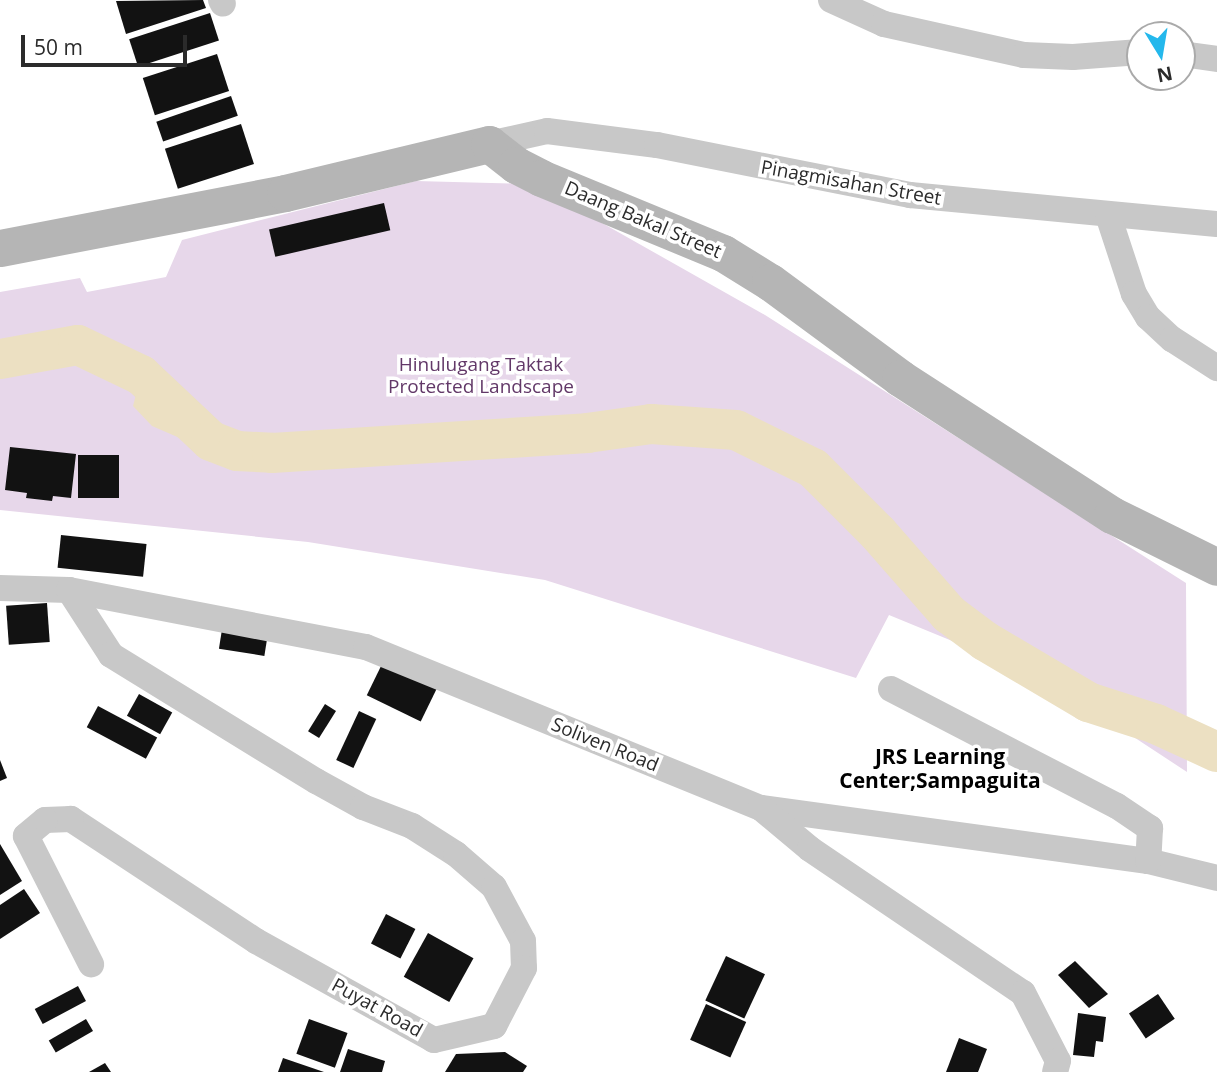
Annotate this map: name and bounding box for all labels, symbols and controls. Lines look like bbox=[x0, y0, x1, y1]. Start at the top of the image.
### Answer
scale bar bbox=[24, 21, 191, 65]
north arrow bbox=[1126, 21, 1196, 91]
text: 50 m bbox=[34, 33, 83, 61]
text: N bbox=[1155, 60, 1175, 89]
street label: Pinagmisahan Street bbox=[759, 156, 943, 210]
street label: Daang Bakal Street bbox=[561, 177, 725, 263]
park label: Hinulugang Taktak Protected Landscape bbox=[388, 354, 574, 398]
street label: Soliven Road bbox=[548, 713, 662, 777]
district label: JRS Learning Center;Sampaguita bbox=[839, 743, 1041, 793]
street label: Puyat Road bbox=[328, 974, 426, 1042]

